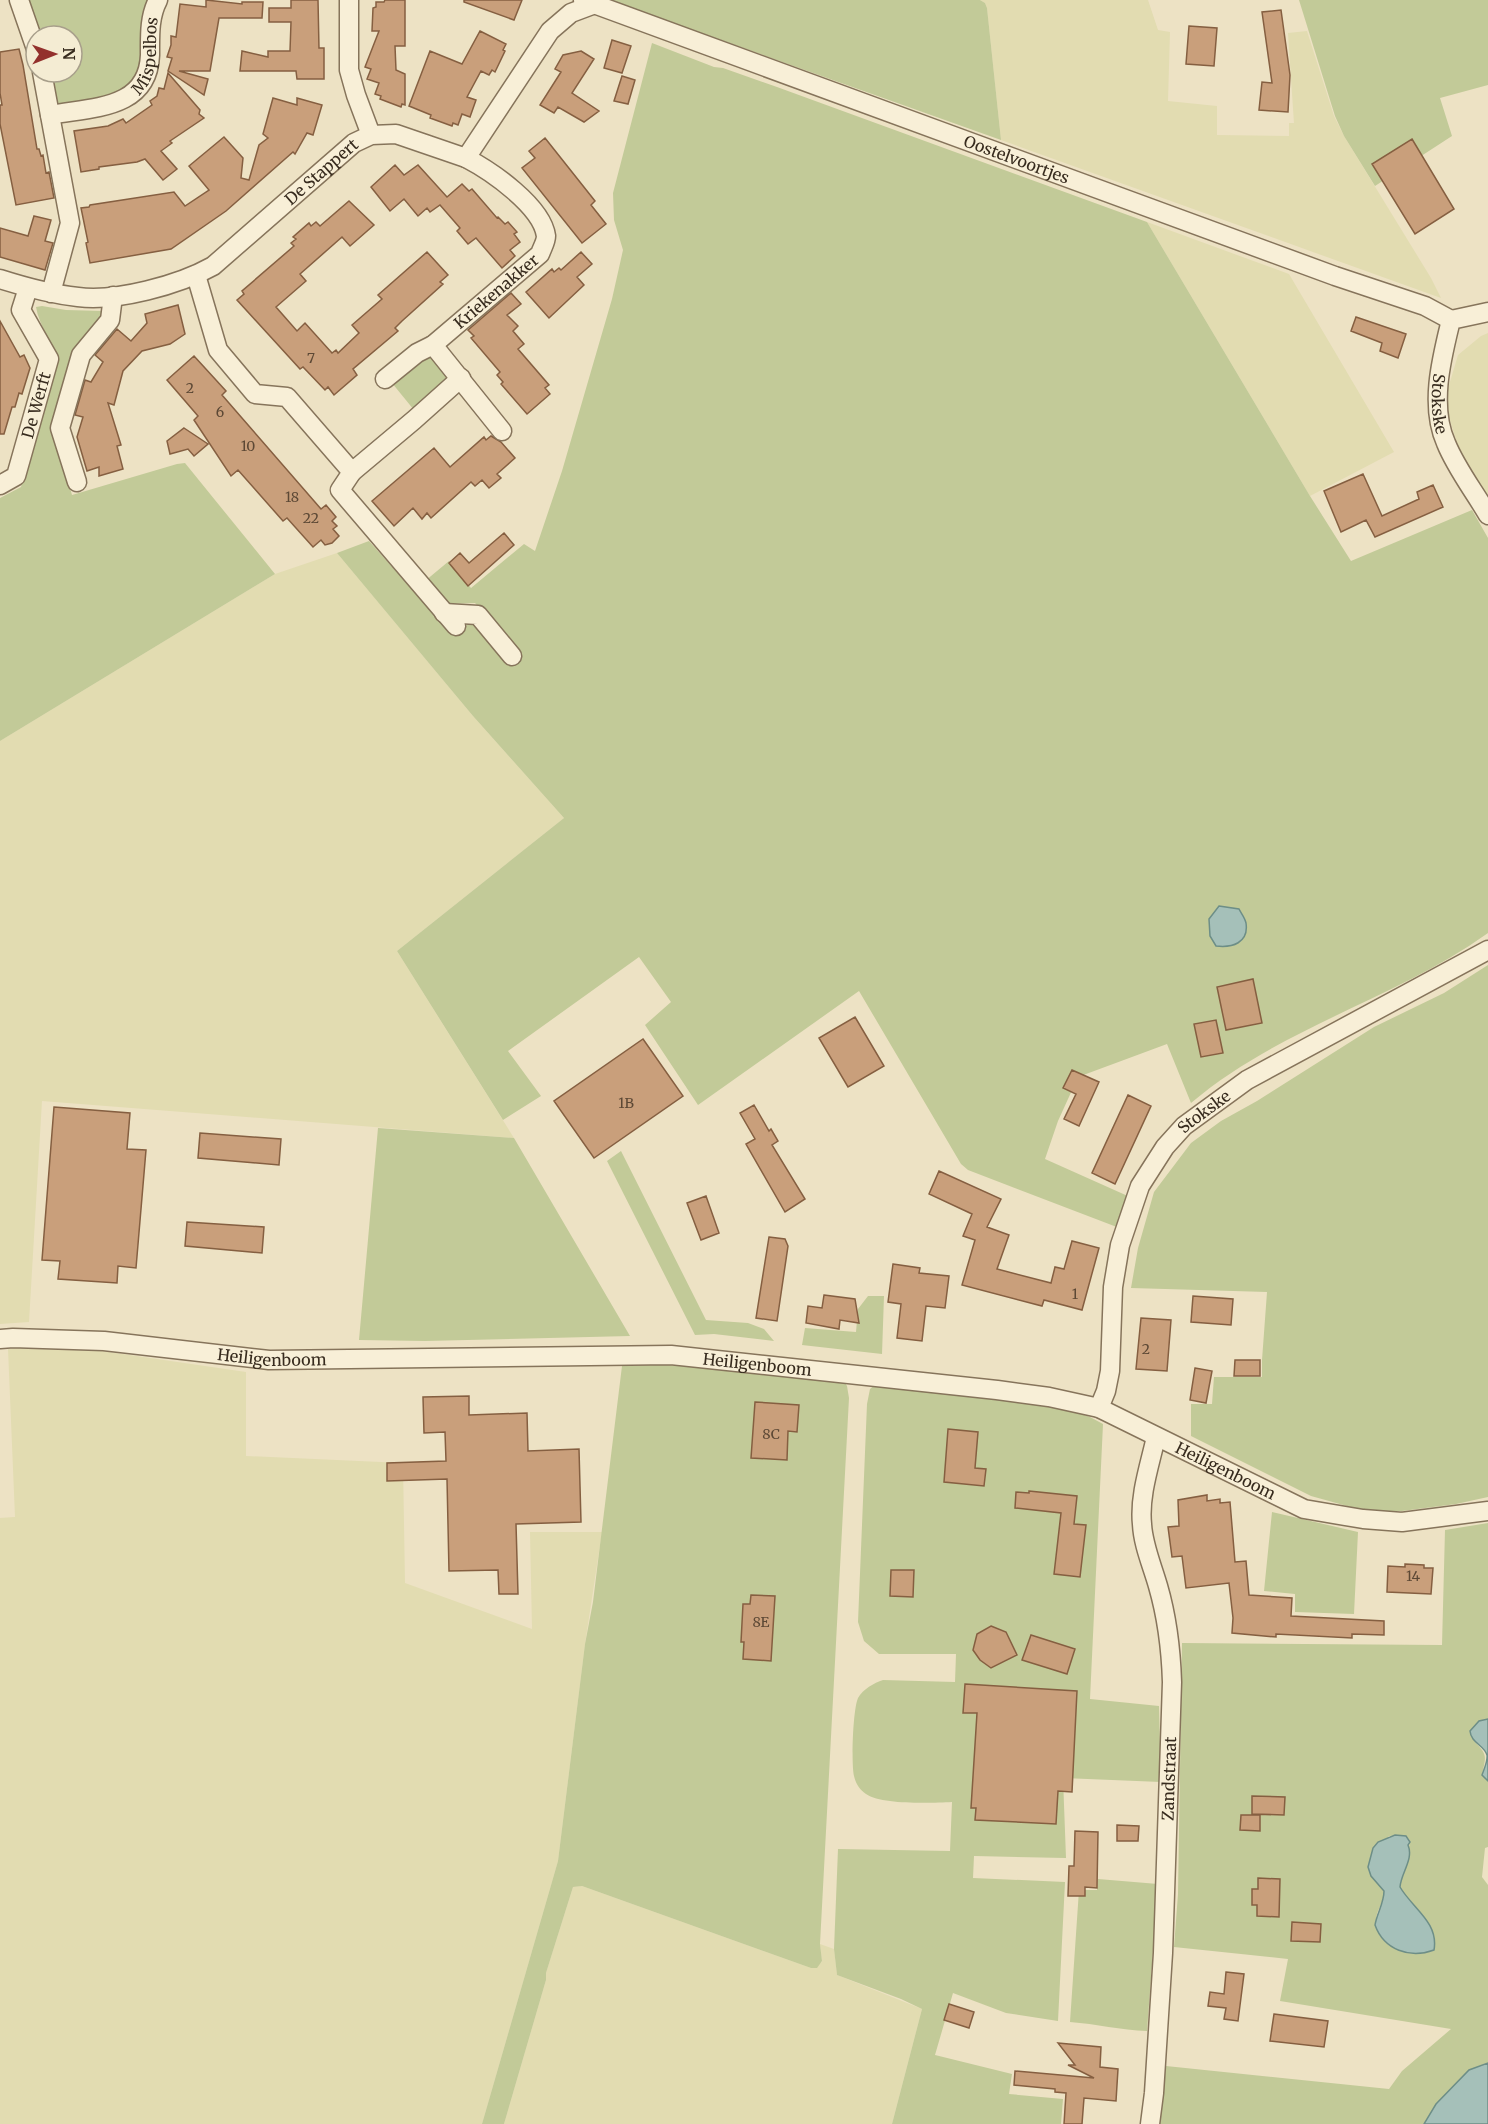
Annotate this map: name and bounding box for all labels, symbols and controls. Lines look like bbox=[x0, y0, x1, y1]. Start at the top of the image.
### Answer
street label: Mispelbos bbox=[127, 15, 162, 99]
north arrow bbox=[24, 24, 84, 84]
text: N bbox=[59, 47, 79, 61]
street label: Oostelvoortjes bbox=[961, 131, 1072, 188]
street label: De Stappert bbox=[280, 134, 363, 209]
street label: Kriekenakker bbox=[450, 250, 543, 333]
house number: 7 bbox=[307, 349, 315, 367]
street label: De Werft bbox=[17, 369, 55, 440]
street label: Stokske bbox=[1428, 373, 1452, 436]
house number: 2 bbox=[186, 379, 194, 397]
house number: 6 bbox=[216, 403, 224, 421]
house number: 10 bbox=[241, 437, 255, 455]
house number: 18 bbox=[285, 488, 299, 506]
house number: 22 bbox=[303, 509, 319, 527]
street label: Stokske bbox=[1173, 1086, 1234, 1137]
house number: 1B bbox=[618, 1094, 634, 1112]
house number: 1 bbox=[1072, 1285, 1078, 1303]
house number: 2 bbox=[1142, 1340, 1150, 1358]
street label: Heiligenboom bbox=[216, 1344, 327, 1370]
street label: Heiligenboom bbox=[702, 1348, 813, 1380]
house number: 8C bbox=[762, 1425, 780, 1443]
street label: Heiligenboom bbox=[1172, 1437, 1279, 1504]
house number: 14 bbox=[1406, 1567, 1420, 1585]
house number: 8E bbox=[752, 1613, 770, 1631]
street label: Zandstraat bbox=[1157, 1735, 1180, 1821]

